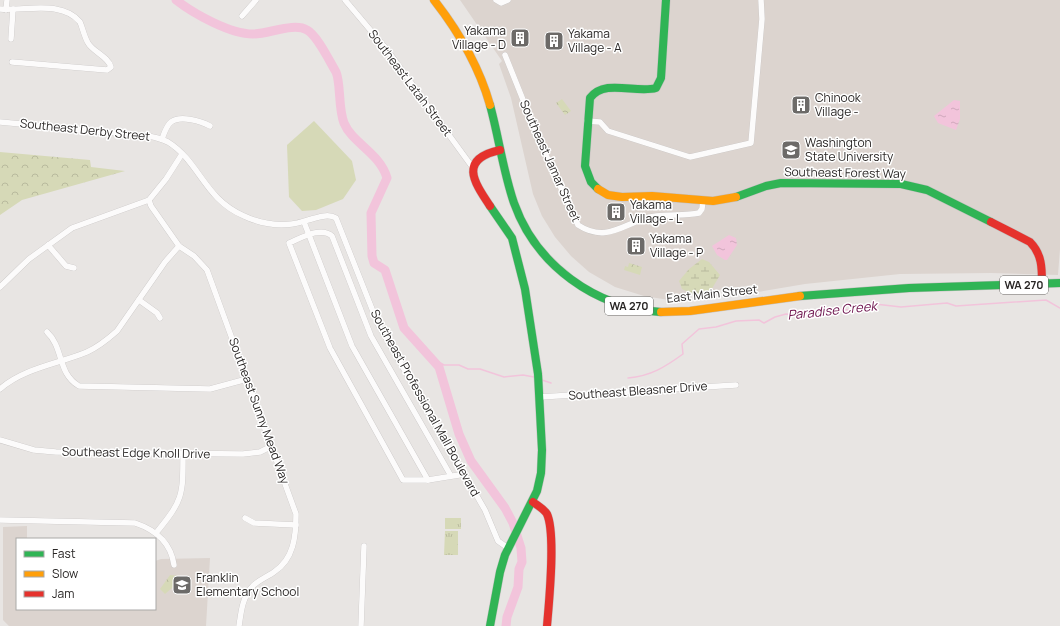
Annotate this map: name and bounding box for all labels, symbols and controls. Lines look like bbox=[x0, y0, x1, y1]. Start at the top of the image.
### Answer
place label: Yakama Village - D bbox=[452, 22, 506, 53]
place label: Yakama Village - A bbox=[568, 25, 622, 56]
street label: Southeast Latah Street bbox=[365, 26, 456, 140]
building icon: Yakama Village - D bbox=[509, 27, 531, 49]
building icon: Yakama Village - A bbox=[543, 30, 565, 52]
place label: Chinook Village - bbox=[815, 89, 862, 120]
building icon: Chinook Village - bbox=[790, 94, 812, 116]
street label: Southeast Jamar Street bbox=[516, 97, 585, 225]
street label: Southeast Derby Street bbox=[19, 114, 151, 145]
place label: Washington State University bbox=[805, 134, 894, 165]
school or university icon: Washington State University bbox=[780, 139, 802, 161]
street label: Southeast Forest Way bbox=[784, 163, 907, 182]
place label: Yakama Village - L bbox=[630, 196, 682, 227]
building icon: Yakama Village - L bbox=[605, 201, 627, 223]
place label: Yakama Village - P bbox=[650, 230, 703, 261]
building icon: Yakama Village - P bbox=[625, 235, 647, 257]
road number: WA 270 bbox=[1000, 276, 1048, 294]
street label: East Main Street bbox=[666, 280, 758, 307]
water label: Paradise Creek bbox=[786, 296, 880, 324]
road number: WA 270 bbox=[605, 297, 653, 315]
street label: Southeast Professional Mall Boulevard bbox=[367, 306, 484, 499]
street label: Southeast Sunny Mead Way bbox=[225, 335, 294, 487]
street label: Southeast Bleasner Drive bbox=[568, 377, 708, 404]
street label: Southeast Edge Knoll Drive bbox=[62, 443, 210, 462]
legend bbox=[16, 538, 156, 610]
text: Fast bbox=[52, 545, 76, 562]
text: Slow bbox=[52, 565, 78, 582]
place label: Franklin Elementary School bbox=[196, 569, 299, 600]
school or university icon: Franklin Elementary School bbox=[171, 574, 193, 596]
text: Jam bbox=[52, 585, 74, 602]

